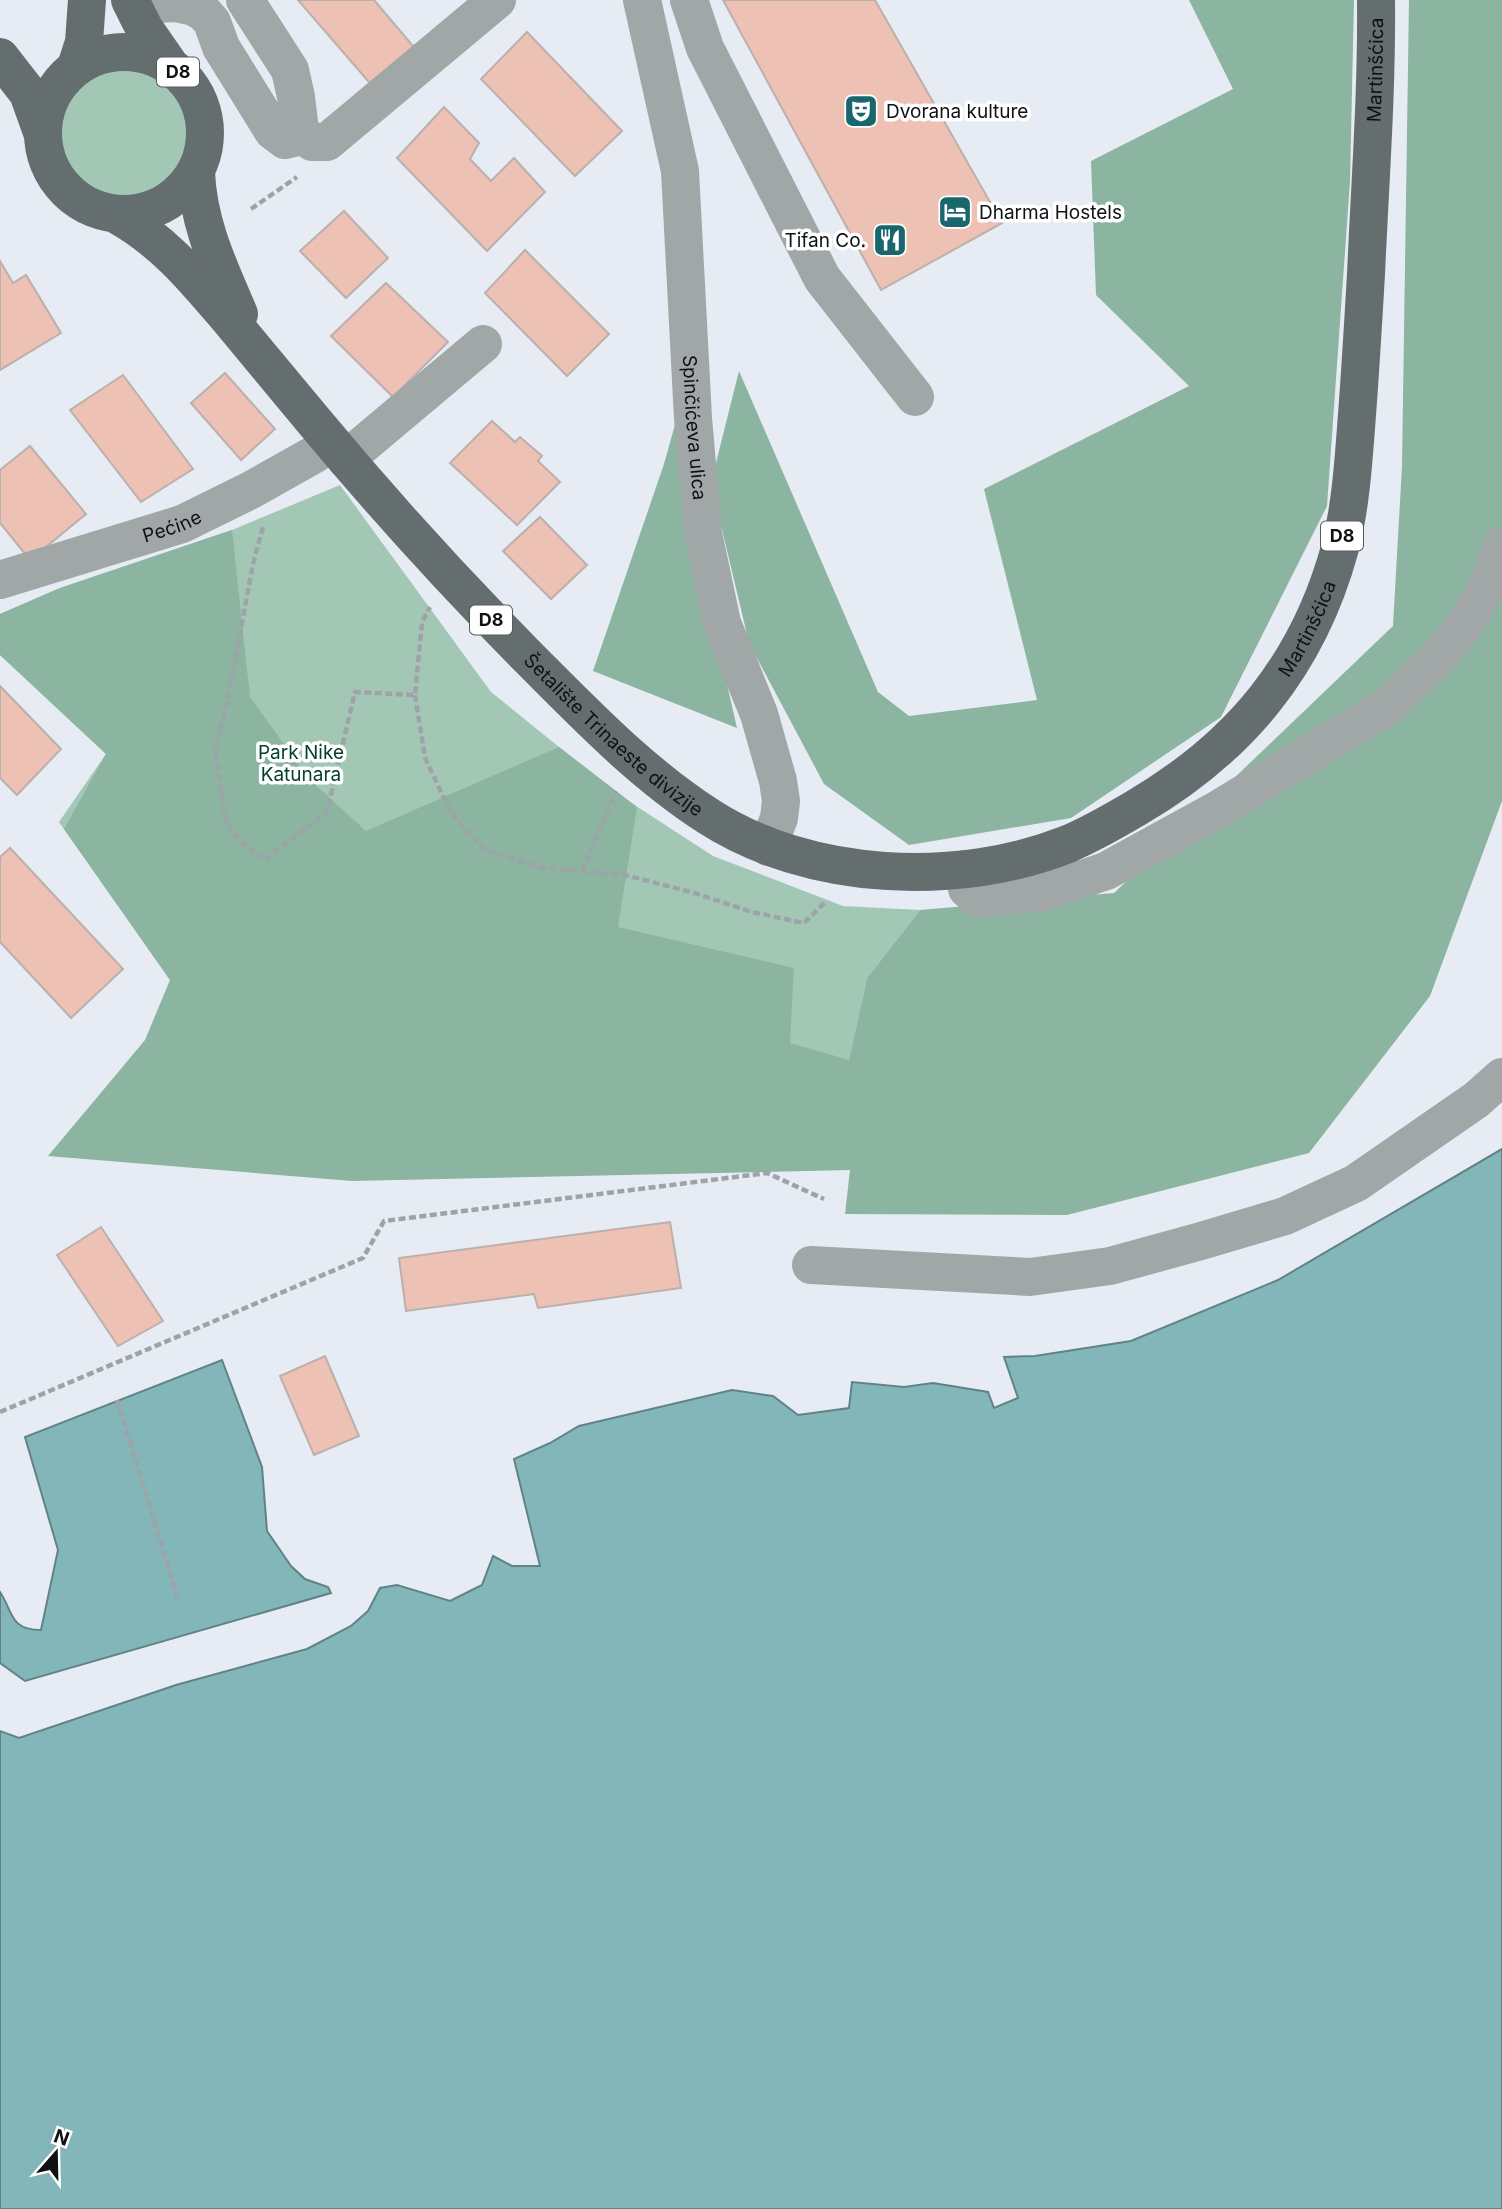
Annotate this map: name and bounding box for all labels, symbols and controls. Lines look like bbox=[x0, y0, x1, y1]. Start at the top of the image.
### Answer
street label: Martinšćica bbox=[1363, 18, 1388, 123]
road number: D8 bbox=[157, 58, 199, 86]
theatre icon: Dvorana kulture bbox=[842, 92, 880, 130]
place label: Dvorana kulture bbox=[886, 100, 1028, 123]
hotel icon: Dharma Hostels bbox=[936, 193, 974, 231]
place label: Dharma Hostels bbox=[979, 201, 1122, 224]
restaurant icon: Tifan Co. bbox=[871, 221, 909, 259]
place label: Tifan Co. bbox=[784, 229, 866, 252]
street label: Spinčićeva ulica bbox=[678, 354, 711, 501]
street label: Pećine bbox=[140, 505, 205, 547]
road number: D8 bbox=[1321, 522, 1363, 550]
street label: Martinšćica bbox=[1274, 578, 1341, 681]
road number: D8 bbox=[470, 606, 512, 634]
street label: Šetalište Trinaeste divizije bbox=[519, 649, 707, 821]
park label: Park Nike Katunara bbox=[258, 741, 344, 786]
north arrow bbox=[21, 2118, 91, 2188]
text: N bbox=[51, 2124, 72, 2151]

